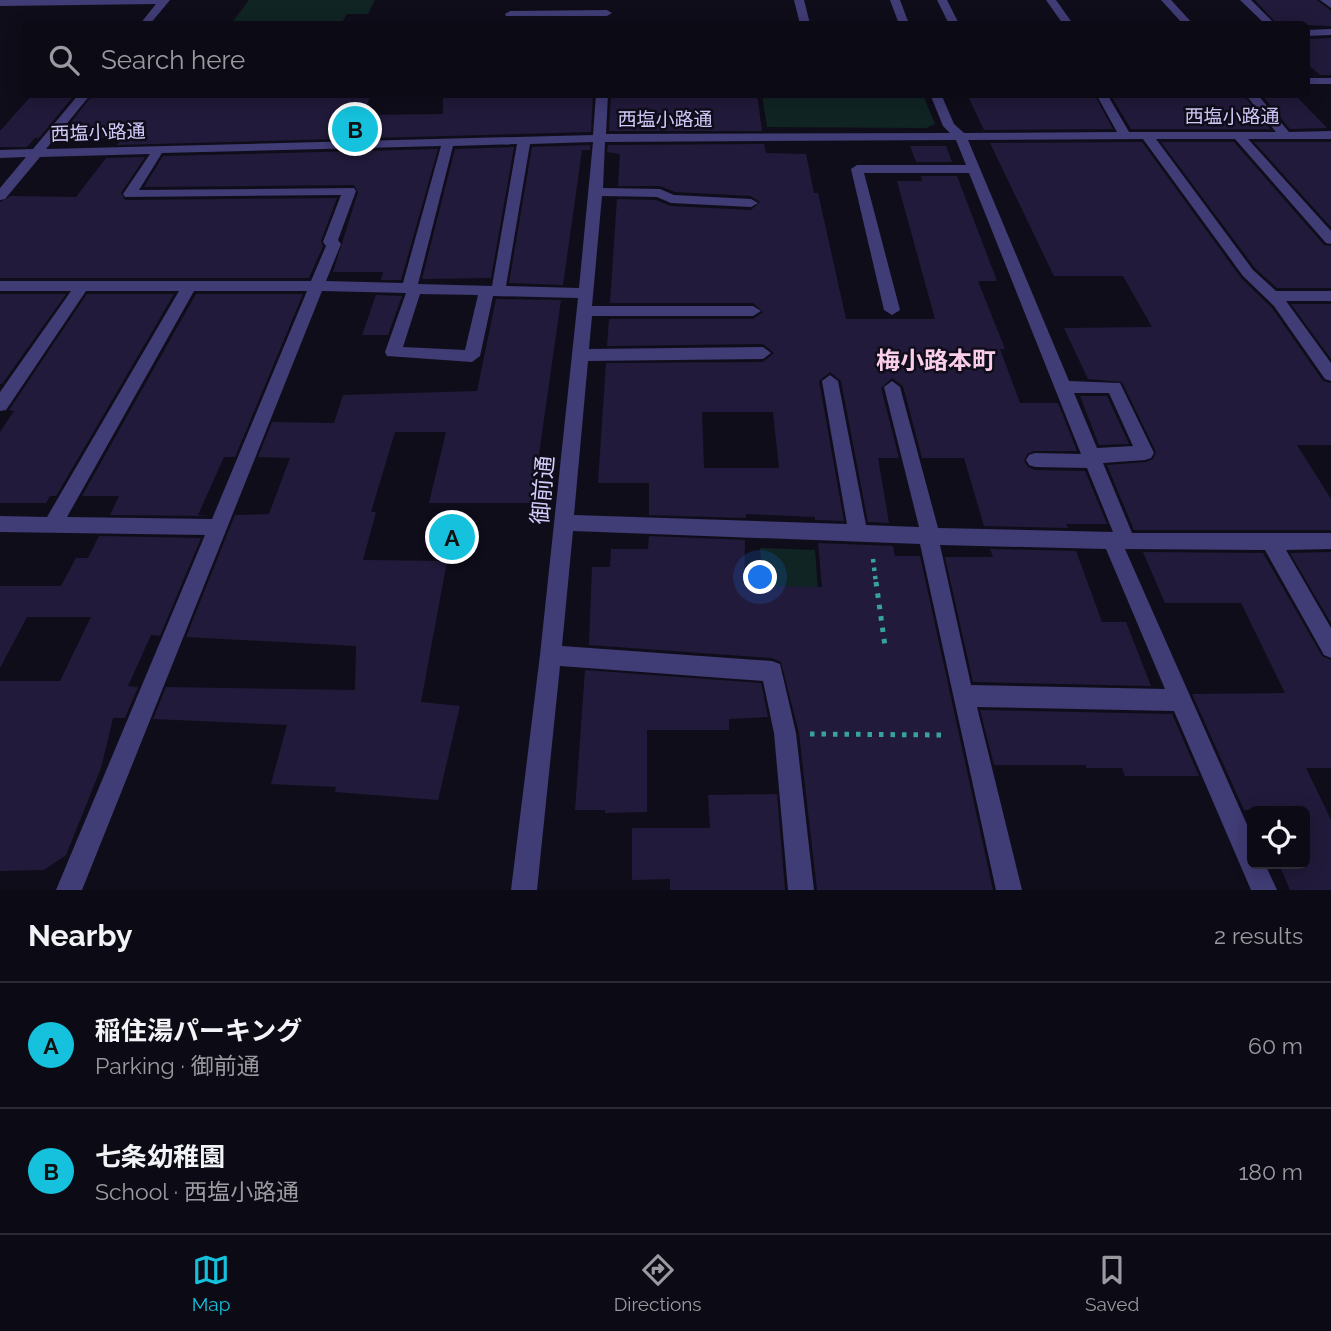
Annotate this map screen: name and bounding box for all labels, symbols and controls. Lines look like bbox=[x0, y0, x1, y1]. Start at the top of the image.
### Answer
search box bbox=[21, 21, 1310, 98]
icon: search bbox=[45, 41, 83, 79]
text: Search here bbox=[101, 45, 245, 75]
pin: B bbox=[332, 103, 378, 155]
street label: 西塩小路通 bbox=[1184, 105, 1280, 127]
street label: 西塩小路通 bbox=[617, 108, 713, 130]
street label: 西塩小路通 bbox=[50, 119, 146, 145]
district label: 梅小路本町 bbox=[876, 346, 996, 375]
street label: 御前通 bbox=[526, 454, 558, 526]
pin: A bbox=[429, 511, 475, 563]
your location bbox=[743, 560, 777, 594]
map controls bbox=[1247, 806, 1310, 869]
button: locate bbox=[1247, 806, 1310, 869]
text: Nearby bbox=[28, 918, 132, 953]
text: 2 results bbox=[1214, 922, 1303, 949]
text: 稲住湯パーキング bbox=[95, 1016, 302, 1046]
text: A bbox=[43, 1032, 59, 1059]
text: 60 m bbox=[1248, 1032, 1303, 1059]
text: Parking · 御前通 bbox=[95, 1052, 260, 1079]
text: 七条幼稚園 bbox=[95, 1142, 225, 1172]
text: B bbox=[43, 1158, 59, 1185]
text: 180 m bbox=[1238, 1158, 1303, 1185]
text: School · 西塩小路通 bbox=[95, 1178, 299, 1205]
tab: Map bbox=[192, 1251, 230, 1315]
tab: Directions bbox=[614, 1251, 702, 1315]
tab: Saved bbox=[1085, 1251, 1139, 1315]

